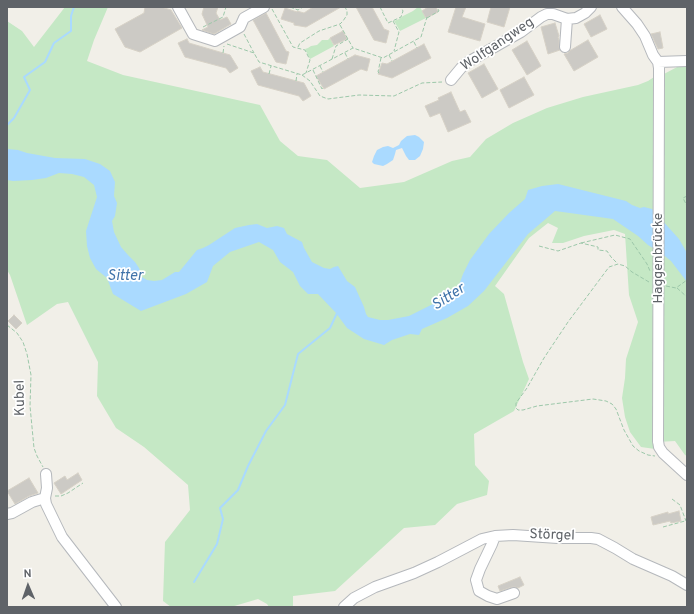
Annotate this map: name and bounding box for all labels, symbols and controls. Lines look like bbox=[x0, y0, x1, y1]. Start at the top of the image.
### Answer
street label: Wolfgangweg bbox=[458, 14, 538, 76]
street label: Haggenbrücke bbox=[651, 213, 667, 303]
water label: Sitter bbox=[107, 268, 143, 286]
water label: Sitter bbox=[429, 281, 469, 315]
street label: Kubel bbox=[12, 380, 30, 416]
street label: Störgel bbox=[529, 527, 575, 545]
north arrow bbox=[8, 566, 48, 606]
text: N bbox=[23, 567, 32, 581]

